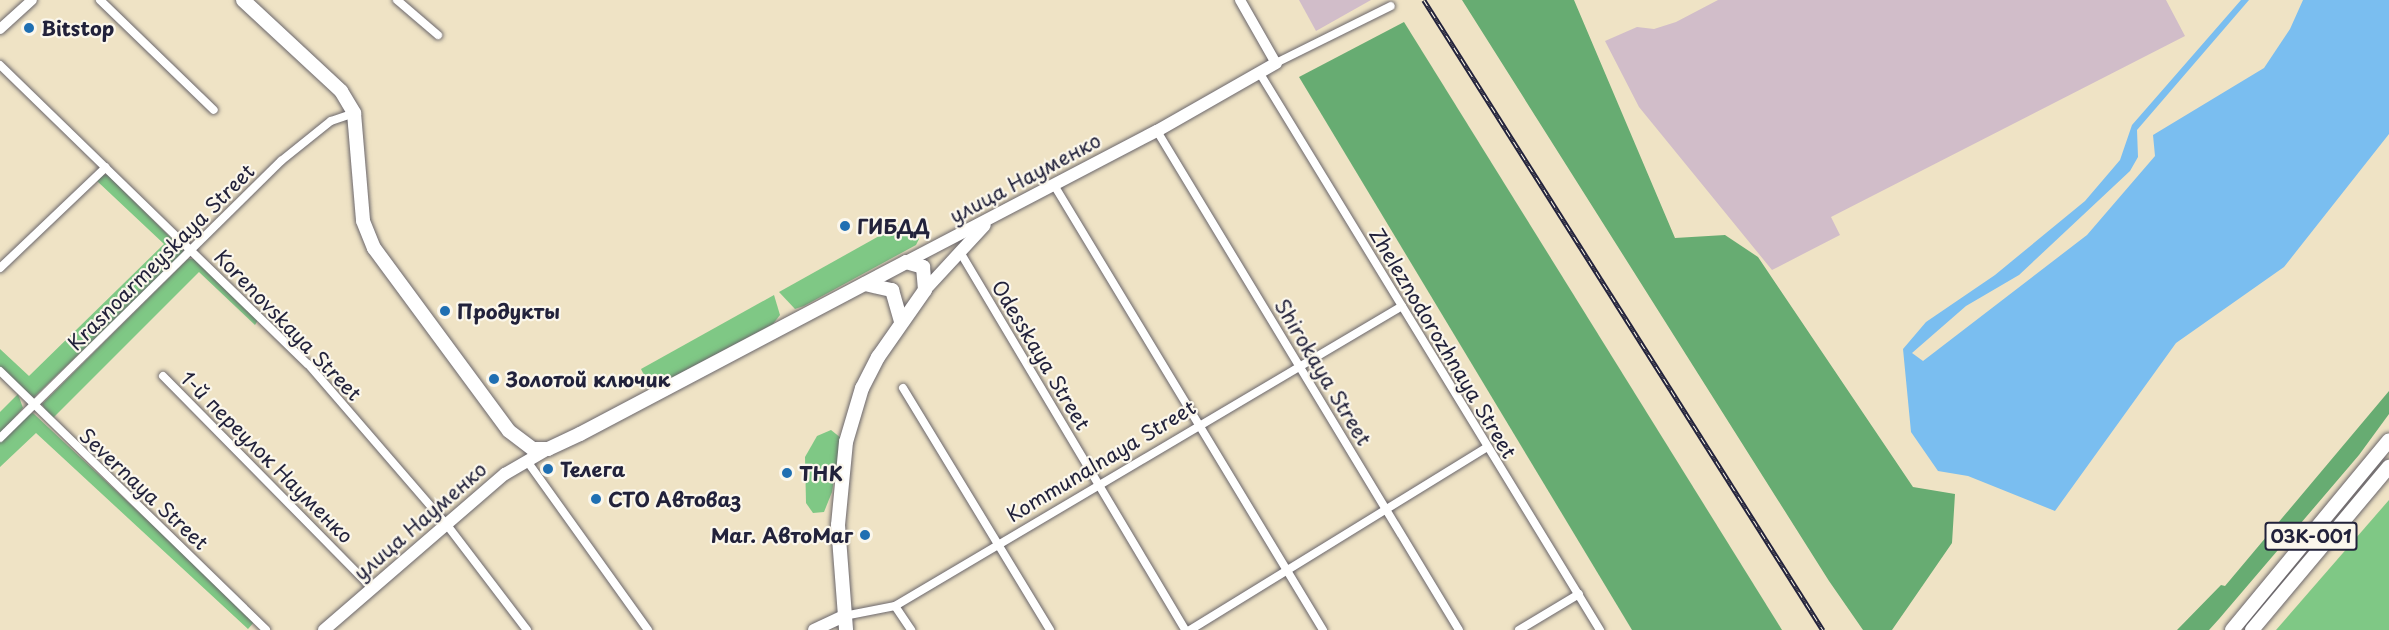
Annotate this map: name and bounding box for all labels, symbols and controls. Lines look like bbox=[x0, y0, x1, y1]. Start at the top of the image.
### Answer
place label: Bitstop bbox=[41, 16, 114, 40]
marker: Bitstop bbox=[22, 21, 36, 35]
street label: улица Науменко bbox=[945, 128, 1105, 228]
street label: Krasnoarmeyskaya Street bbox=[63, 159, 259, 355]
place label: ГИБДД bbox=[857, 214, 930, 238]
marker: ГИБДД bbox=[838, 219, 852, 233]
street label: Zheleznodorozhnaya Street bbox=[1364, 223, 1522, 463]
street label: Korenovskaya Street bbox=[209, 244, 367, 406]
street label: Odesskaya Street bbox=[987, 276, 1095, 434]
street label: Shirokaya Street bbox=[1270, 295, 1376, 449]
place label: Продукты bbox=[457, 299, 560, 323]
marker: Продукты bbox=[438, 304, 452, 318]
street label: 1-й переулок Науменко bbox=[176, 366, 358, 548]
place label: Золотой ключик bbox=[506, 367, 672, 391]
marker: Золотой ключик bbox=[487, 372, 501, 386]
street label: Kommunalnaya Street bbox=[1002, 395, 1200, 527]
street label: Severnaya Street bbox=[75, 423, 213, 555]
street label: улица Науменко bbox=[349, 457, 491, 585]
place label: Телега bbox=[560, 457, 625, 481]
place label: ТНК bbox=[799, 461, 843, 485]
marker: Телега bbox=[541, 462, 555, 476]
marker: ТНК bbox=[780, 466, 794, 480]
place label: СТО Автоваз bbox=[608, 487, 743, 511]
marker: СТО Автоваз bbox=[589, 492, 603, 506]
road number: 03К-001 bbox=[2264, 521, 2358, 551]
place label: Маг. АвтоМаг bbox=[710, 523, 853, 547]
marker: Маг. АвтоМаг bbox=[858, 528, 872, 542]

